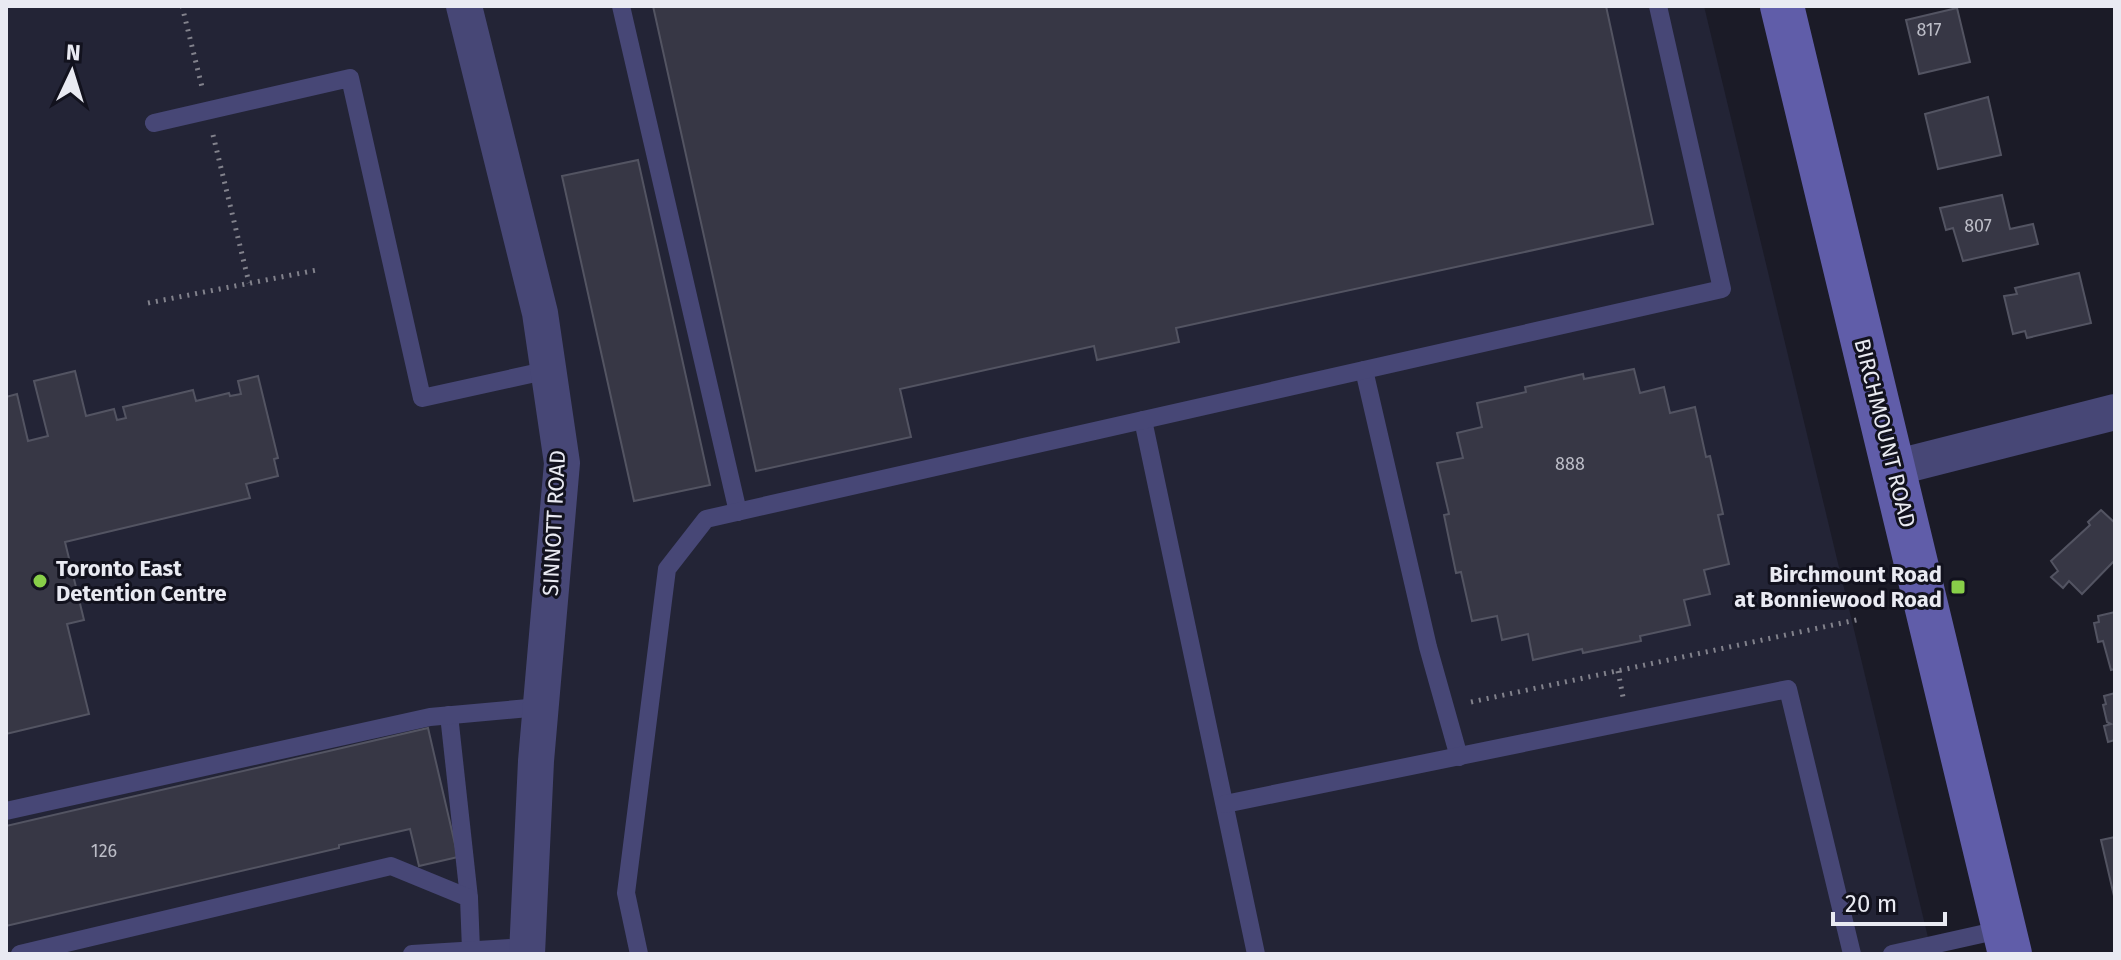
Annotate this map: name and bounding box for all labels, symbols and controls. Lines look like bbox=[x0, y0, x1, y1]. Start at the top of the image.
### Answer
house number: 817 bbox=[1916, 19, 1942, 41]
north arrow bbox=[32, 32, 112, 112]
text: N bbox=[65, 39, 82, 67]
house number: 807 bbox=[1964, 215, 1992, 237]
street label: BIRCHMOUNT ROAD bbox=[1848, 336, 1922, 530]
street label: SINNOTT ROAD bbox=[537, 449, 571, 597]
house number: 888 bbox=[1555, 453, 1585, 475]
place label: Toronto East Detention Centre bbox=[56, 555, 227, 607]
place label: Birchmount Road at Bonniewood Road bbox=[1734, 561, 1942, 613]
marker: Toronto East Detention Centre bbox=[31, 572, 49, 590]
marker: Birchmount Road at Bonniewood Road bbox=[1949, 578, 1967, 596]
house number: 126 bbox=[91, 840, 117, 862]
scale bar bbox=[1833, 876, 1945, 926]
text: 20 m bbox=[1845, 890, 1897, 918]

